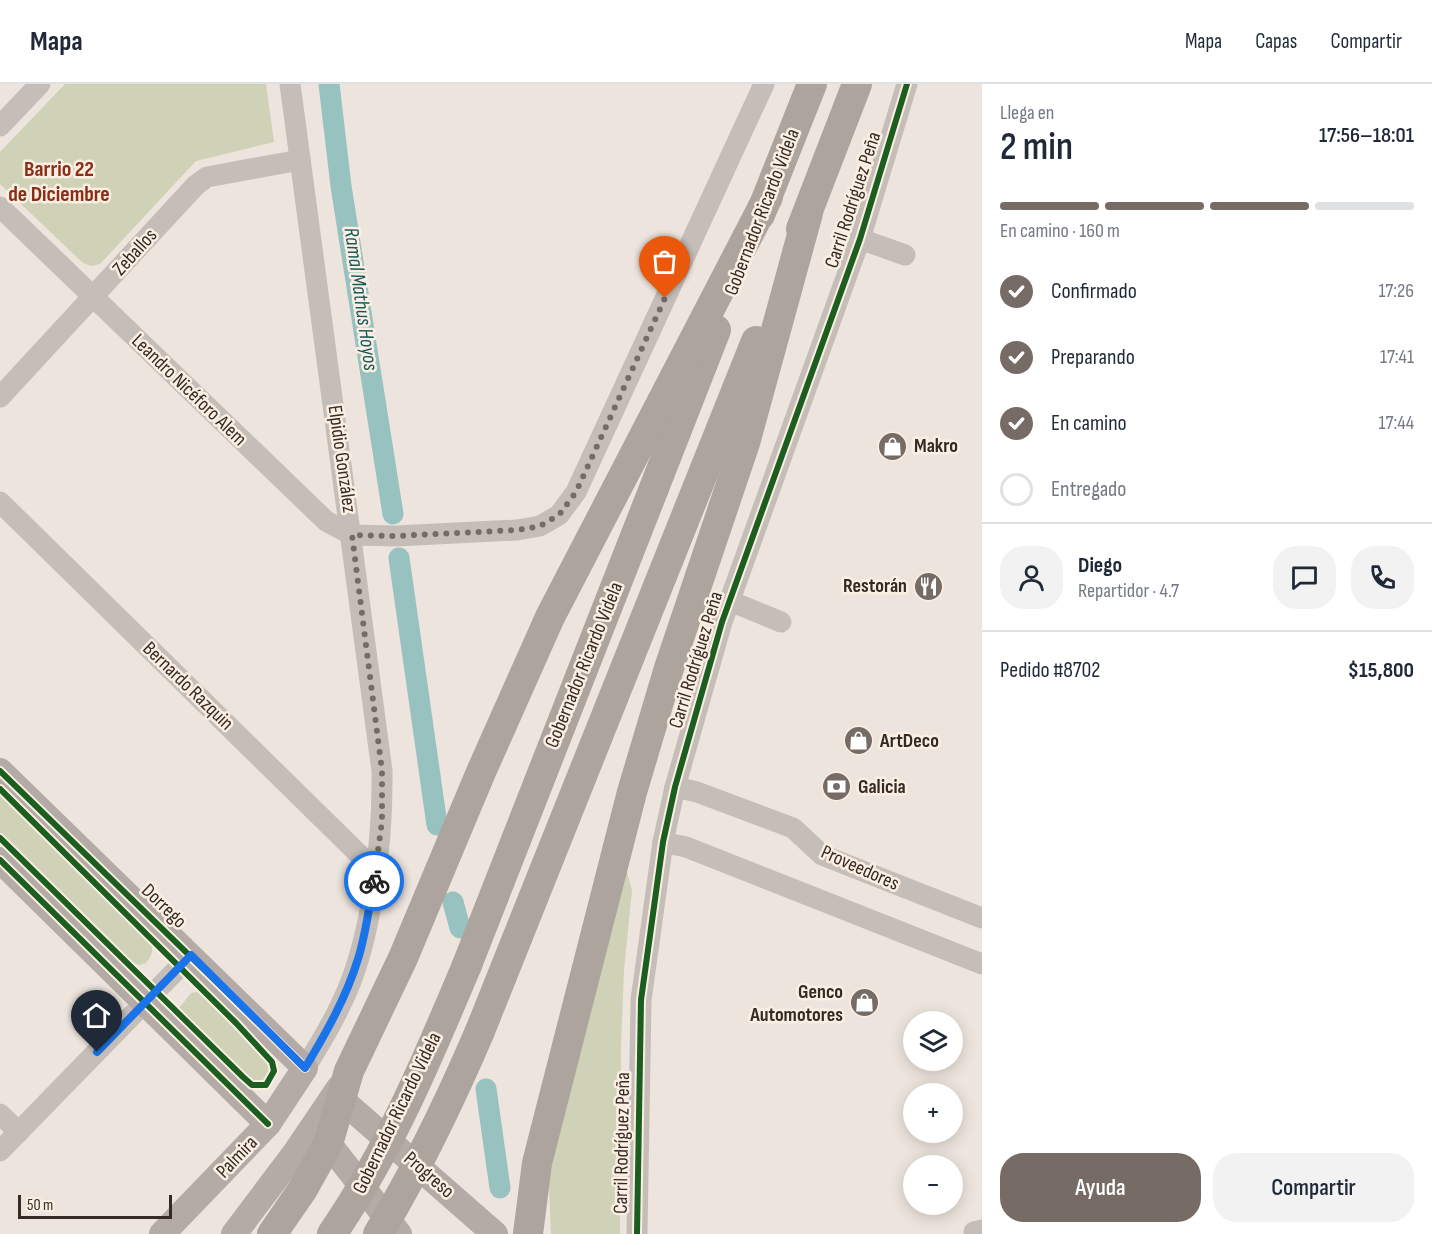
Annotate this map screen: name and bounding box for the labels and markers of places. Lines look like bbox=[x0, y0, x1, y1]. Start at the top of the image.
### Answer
pin bbox=[639, 236, 690, 298]
shop icon: Makro bbox=[877, 430, 909, 462]
place label: Makro bbox=[914, 434, 958, 458]
restaurant icon: Restorán bbox=[912, 570, 944, 602]
place label: Restorán bbox=[843, 574, 907, 598]
shop icon: ArtDeco bbox=[843, 725, 875, 757]
place label: ArtDeco bbox=[879, 729, 939, 753]
bank icon: Galicia bbox=[821, 771, 853, 803]
place label: Galicia bbox=[858, 775, 906, 799]
place label: Genco Automotores bbox=[749, 980, 843, 1027]
shop icon: Genco Automotores bbox=[848, 987, 880, 1019]
pin bbox=[71, 990, 122, 1052]

